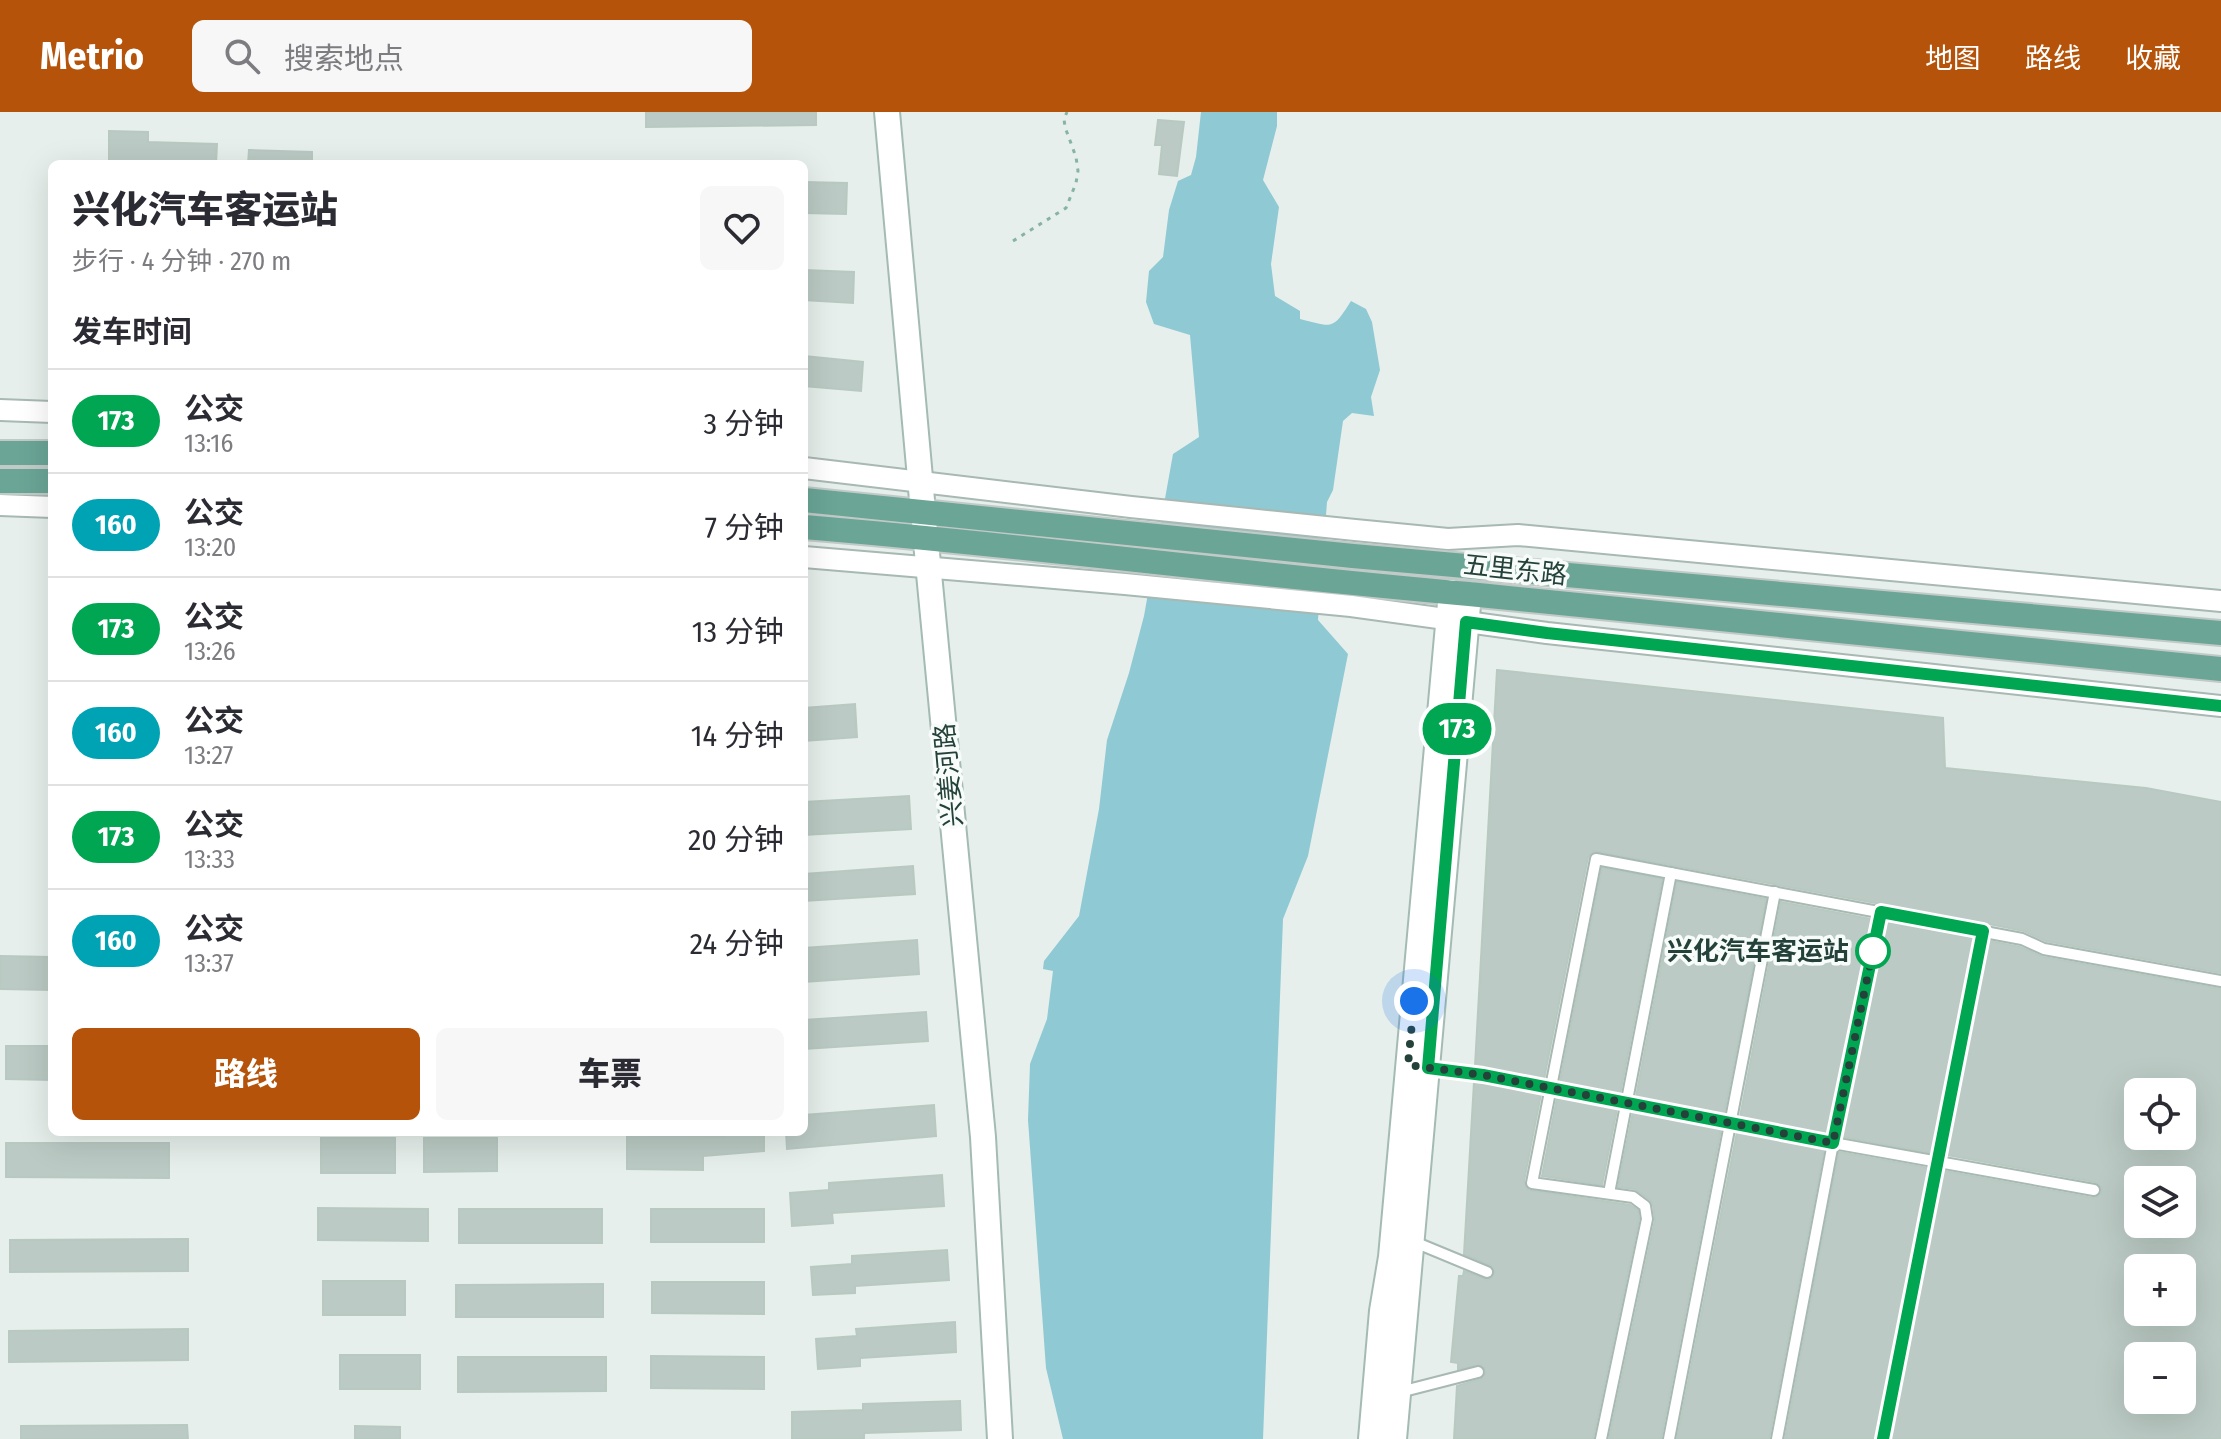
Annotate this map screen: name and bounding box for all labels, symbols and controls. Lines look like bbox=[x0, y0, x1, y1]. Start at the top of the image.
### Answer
search box bbox=[192, 20, 752, 92]
text: Metrio bbox=[40, 33, 144, 79]
icon: search bbox=[220, 34, 264, 78]
text: 搜索地点 bbox=[284, 41, 404, 77]
text: 地图 bbox=[1925, 42, 1981, 75]
text: 路线 bbox=[2025, 42, 2081, 75]
text: 收藏 bbox=[2125, 42, 2181, 75]
button: heart bbox=[700, 186, 784, 270]
text: 兴化汽车客运站 bbox=[72, 187, 338, 233]
text: 步行 · 4 分钟 · 270 m bbox=[72, 246, 291, 277]
text: 发车时间 bbox=[72, 314, 192, 350]
text: 公交 bbox=[184, 391, 244, 427]
text: 173 bbox=[98, 404, 134, 437]
text: 3 分钟 bbox=[703, 406, 784, 442]
text: 13:16 bbox=[184, 428, 233, 459]
text: 公交 bbox=[184, 495, 244, 531]
text: 160 bbox=[95, 508, 137, 541]
text: 7 分钟 bbox=[705, 510, 784, 546]
text: 13:20 bbox=[184, 532, 236, 563]
street label: 五里东路 bbox=[1462, 549, 1568, 591]
text: 公交 bbox=[184, 599, 244, 635]
text: 173 bbox=[98, 612, 134, 645]
text: 13 分钟 bbox=[692, 614, 784, 650]
text: 13:26 bbox=[184, 636, 236, 667]
text: 公交 bbox=[184, 703, 244, 739]
line badge: 173 bbox=[1411, 703, 1503, 755]
text: 173 bbox=[1439, 712, 1475, 745]
text: 160 bbox=[95, 716, 137, 749]
text: 14 分钟 bbox=[691, 718, 784, 754]
street label: 兴姜河路 bbox=[929, 722, 969, 828]
text: 13:27 bbox=[184, 740, 233, 771]
text: 公交 bbox=[184, 807, 244, 843]
text: 173 bbox=[98, 820, 134, 853]
text: 20 分钟 bbox=[688, 822, 784, 858]
text: 13:33 bbox=[184, 844, 235, 875]
text: 公交 bbox=[184, 911, 244, 947]
text: 160 bbox=[95, 924, 137, 957]
text: 24 分钟 bbox=[690, 926, 784, 962]
marker: 兴化汽车客运站 bbox=[1856, 934, 1890, 968]
place label: 兴化汽车客运站 bbox=[1667, 936, 1849, 967]
text: 13:37 bbox=[184, 948, 234, 979]
your location bbox=[1394, 981, 1434, 1021]
button: 路线 bbox=[72, 1028, 420, 1120]
button: 车票 bbox=[436, 1028, 784, 1120]
map controls bbox=[2124, 1078, 2196, 1414]
button: locate bbox=[2124, 1078, 2196, 1150]
button: layers bbox=[2124, 1166, 2196, 1238]
button: + bbox=[2124, 1254, 2196, 1326]
button: − bbox=[2124, 1342, 2196, 1414]

